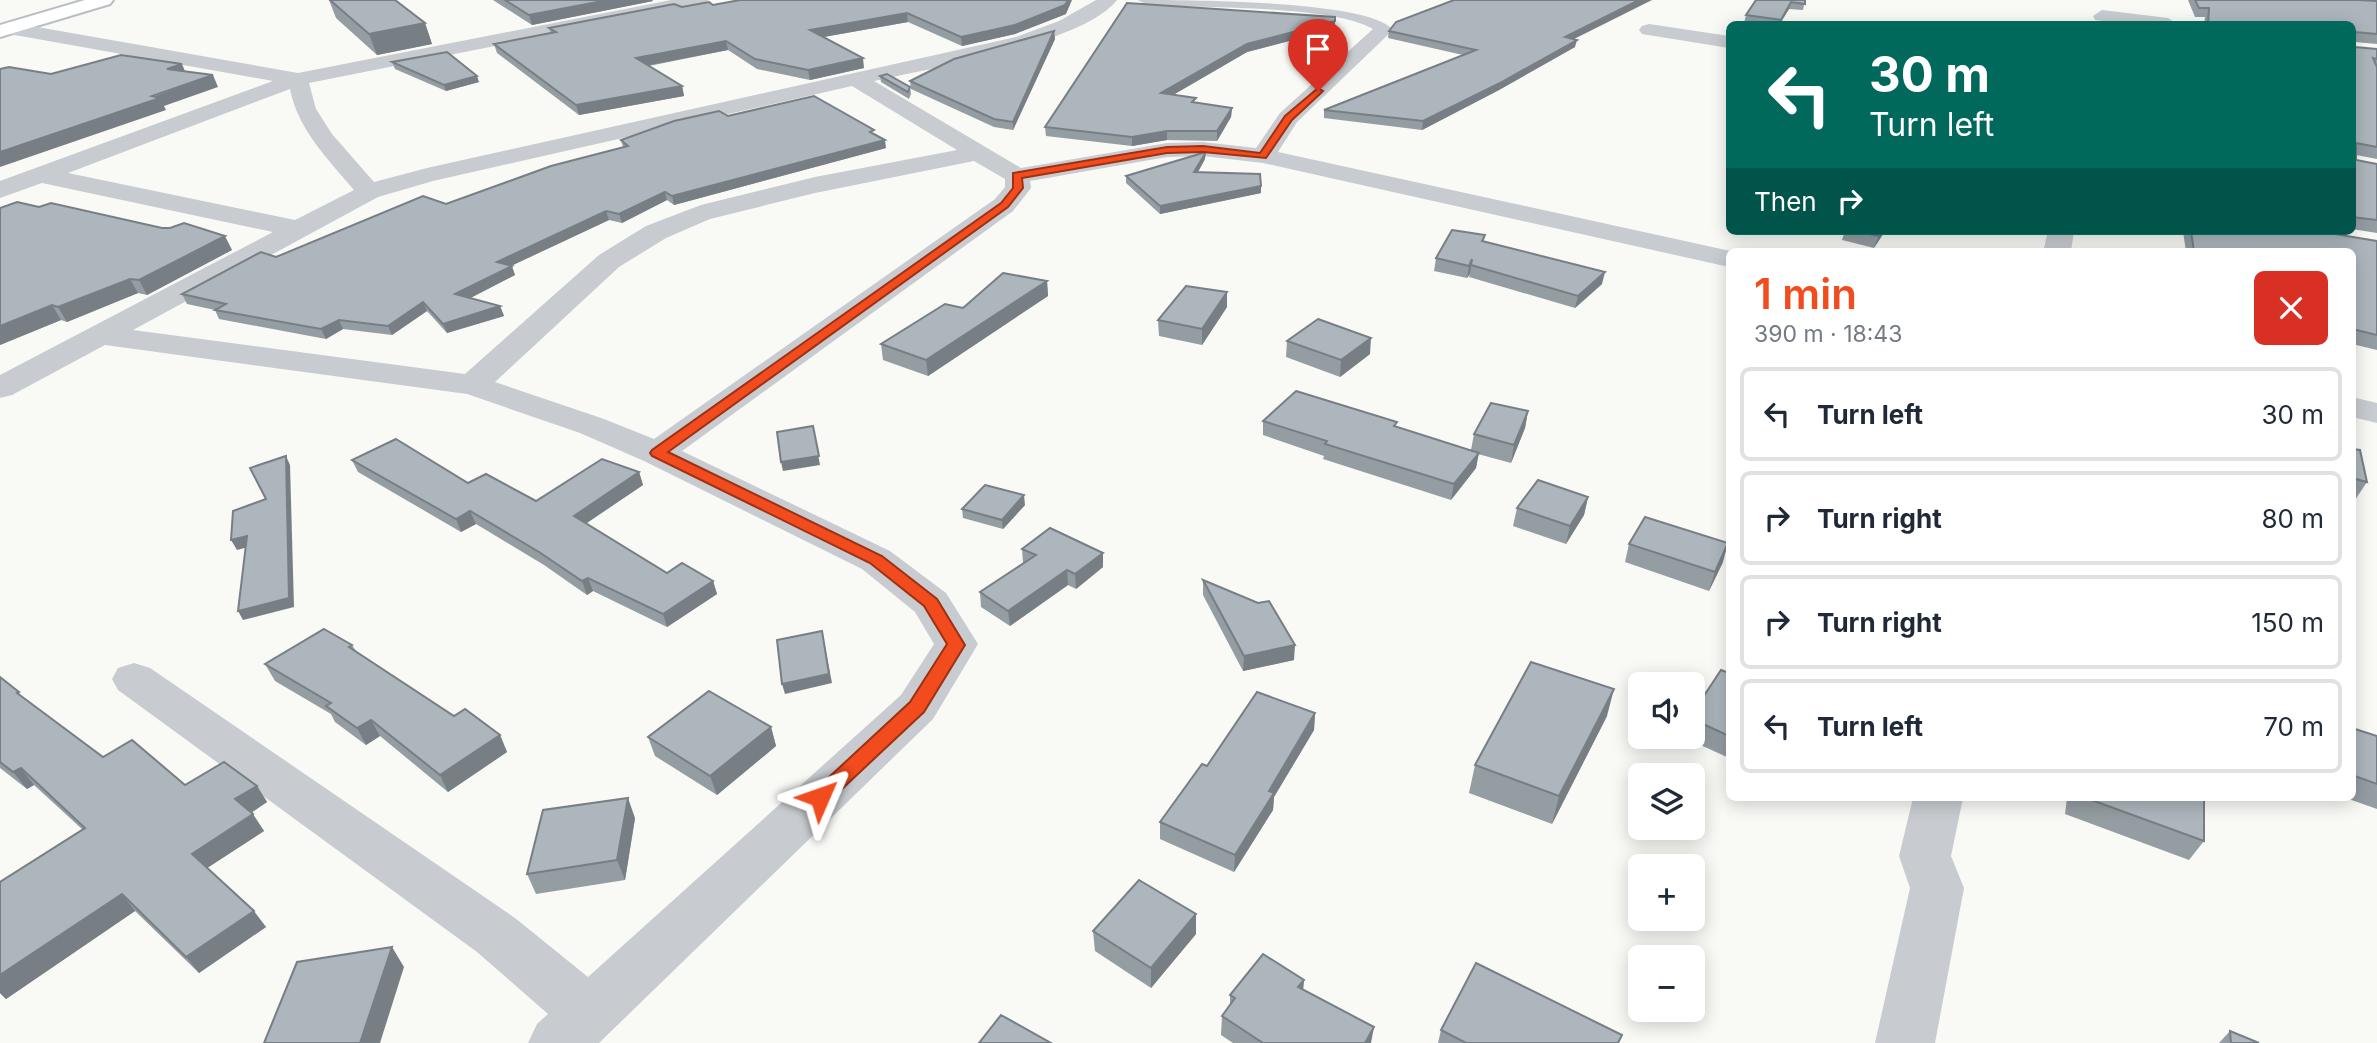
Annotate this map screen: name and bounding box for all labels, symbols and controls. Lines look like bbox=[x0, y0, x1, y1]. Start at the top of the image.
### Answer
pin bbox=[1288, 19, 1348, 91]
icon: arrive bbox=[1299, 30, 1337, 68]
text: 30 m bbox=[1869, 45, 1990, 104]
icon: left bbox=[1754, 49, 1845, 140]
text: Turn left bbox=[1869, 105, 1994, 144]
icon: right bbox=[1831, 182, 1869, 220]
text: Then bbox=[1754, 186, 1817, 217]
text: 1 min bbox=[1754, 268, 1857, 319]
button: close bbox=[2254, 271, 2328, 345]
text: 390 m · 18:43 bbox=[1754, 320, 1902, 348]
icon: left bbox=[1758, 395, 1796, 433]
text: Turn left bbox=[1817, 399, 1923, 430]
text: 30 m bbox=[2261, 399, 2324, 430]
icon: right bbox=[1758, 499, 1796, 537]
text: Turn right bbox=[1817, 503, 1942, 534]
text: 80 m bbox=[2261, 503, 2324, 534]
icon: right bbox=[1758, 603, 1796, 641]
text: Turn right bbox=[1817, 607, 1942, 638]
text: 150 m bbox=[2251, 607, 2324, 638]
map controls bbox=[1628, 672, 1705, 1022]
button: sound bbox=[1628, 672, 1705, 749]
icon: left bbox=[1758, 707, 1796, 745]
text: Turn left bbox=[1817, 711, 1923, 742]
text: 70 m bbox=[2263, 711, 2324, 742]
position arrow bbox=[783, 760, 857, 834]
button: layers bbox=[1628, 763, 1705, 840]
button: + bbox=[1628, 854, 1705, 931]
button: − bbox=[1628, 945, 1705, 1022]

